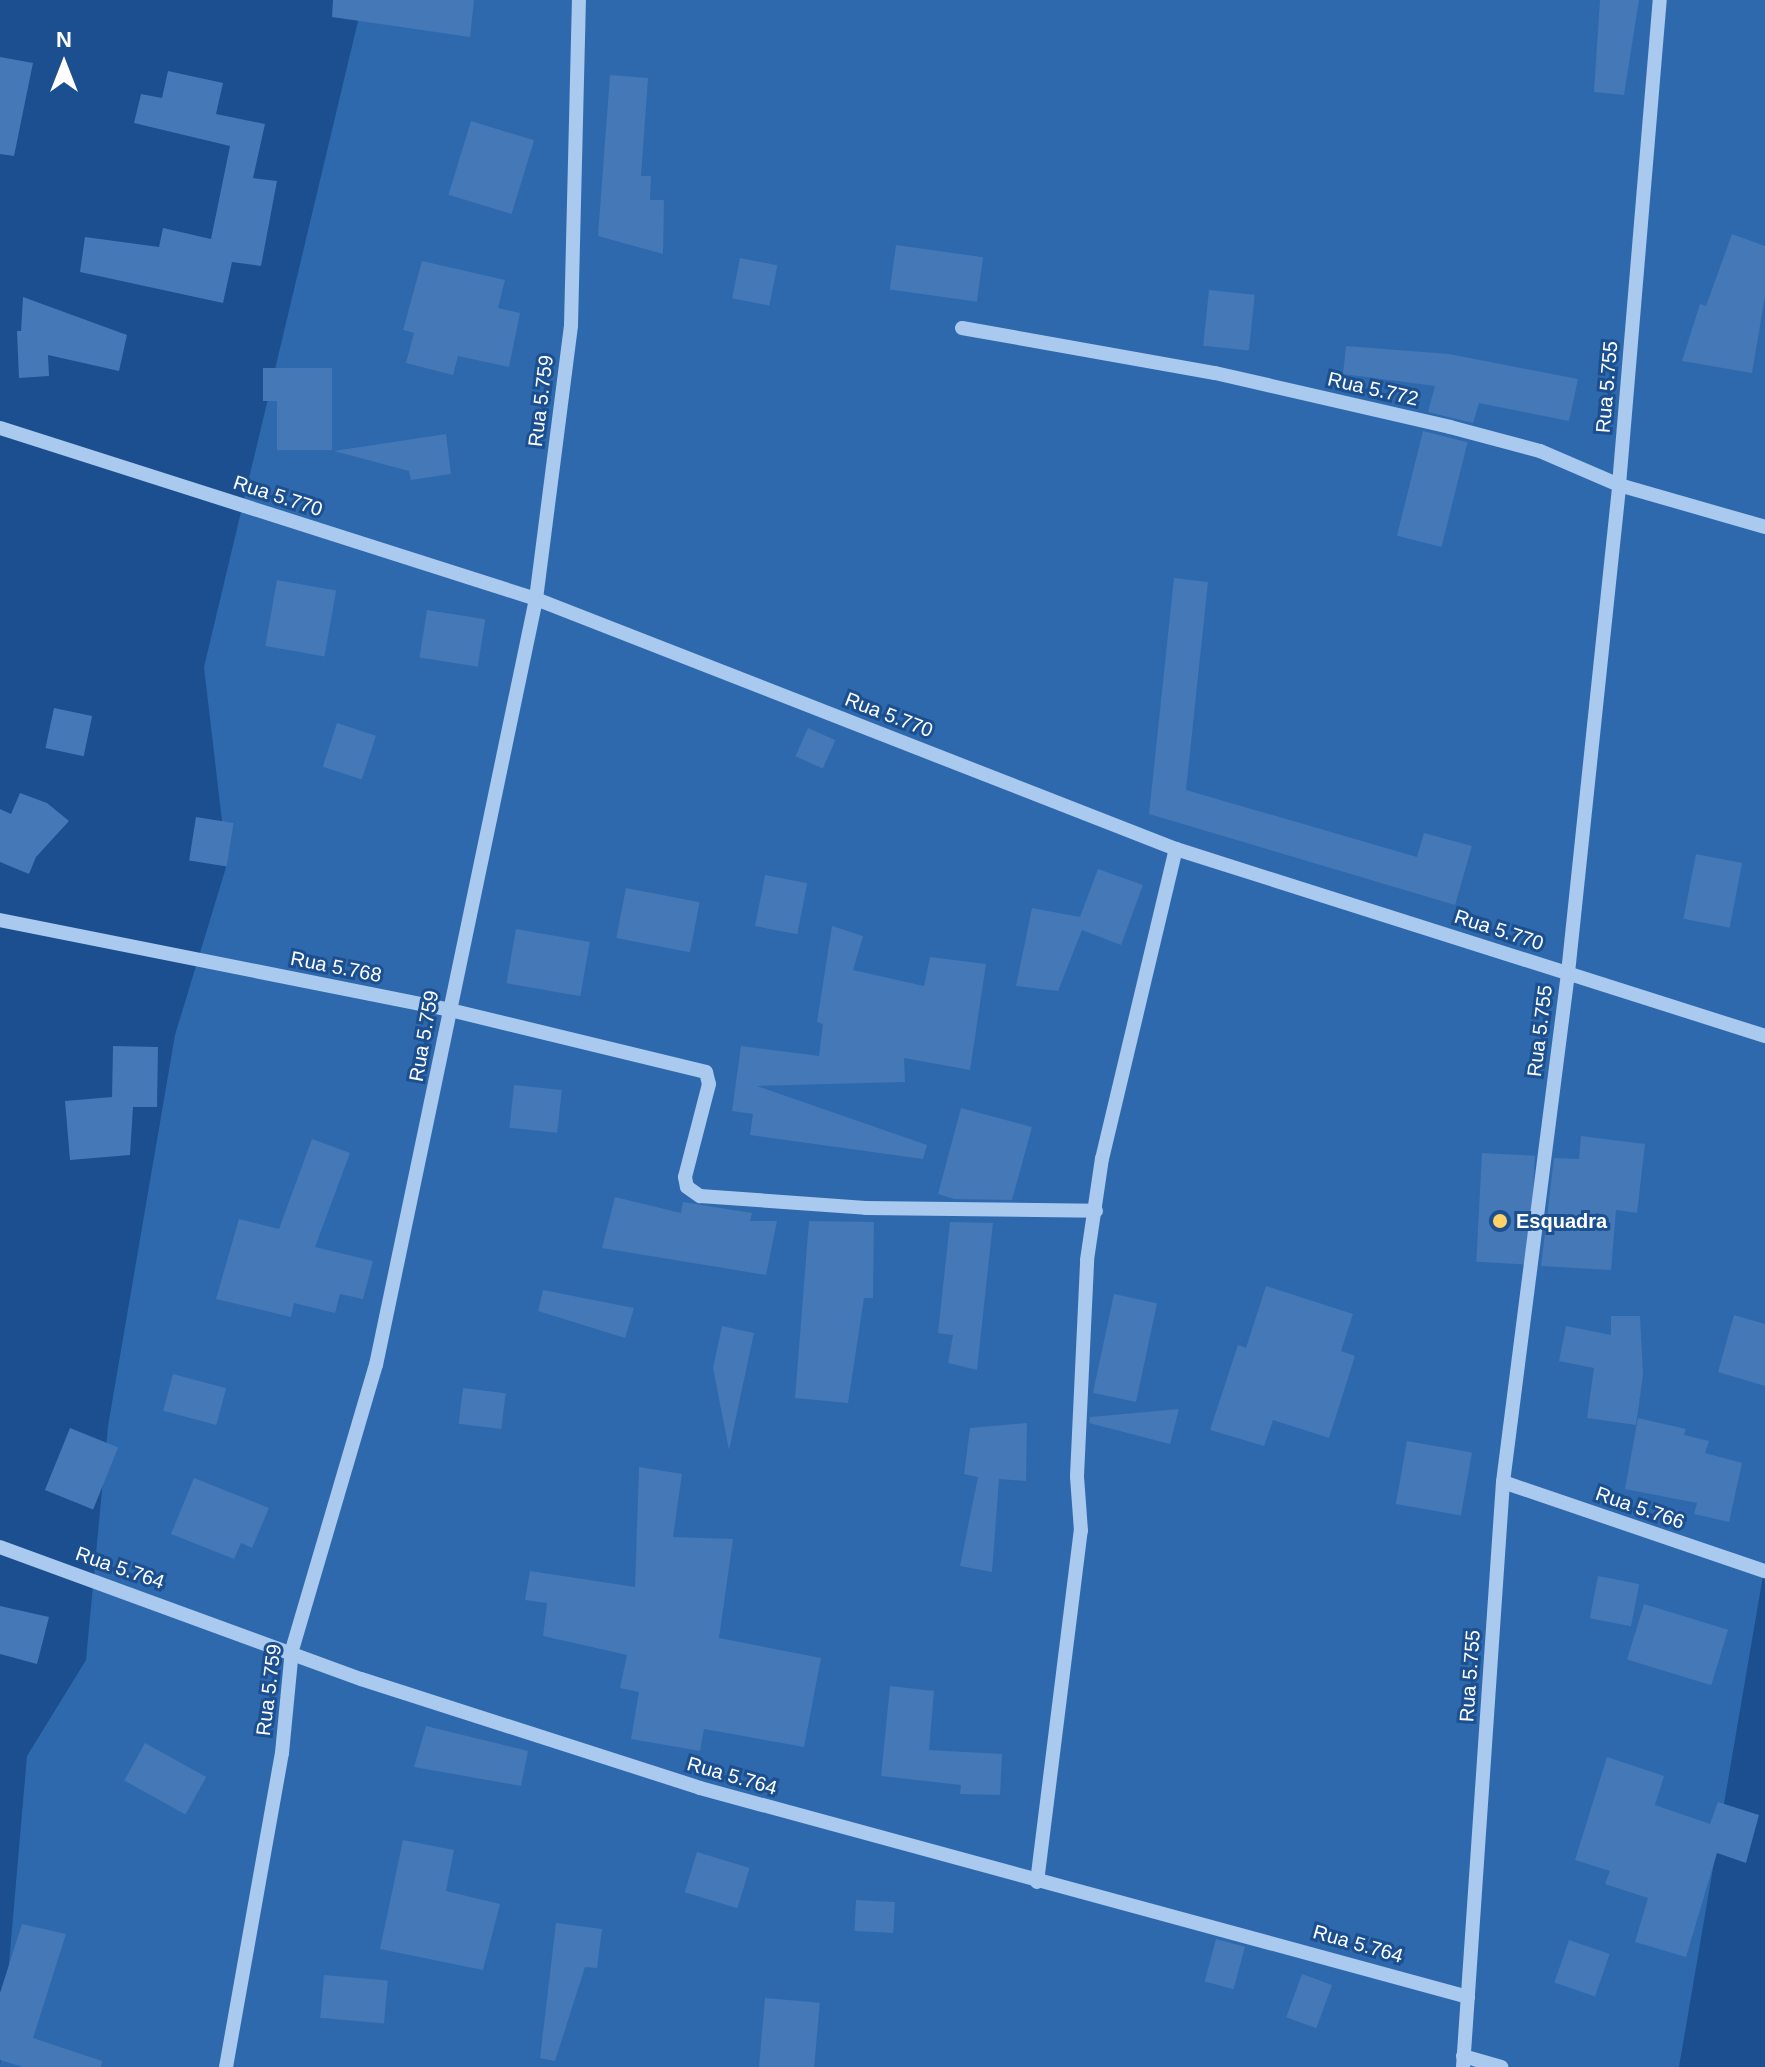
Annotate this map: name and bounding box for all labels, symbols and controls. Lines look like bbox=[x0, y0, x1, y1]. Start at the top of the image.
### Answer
north arrow bbox=[24, 24, 104, 104]
text: N bbox=[56, 27, 72, 52]
street label: Rua 5.755 bbox=[1591, 340, 1623, 434]
street label: Rua 5.759 bbox=[523, 354, 559, 448]
street label: Rua 5.772 bbox=[1325, 367, 1421, 411]
street label: Rua 5.770 bbox=[230, 470, 326, 522]
street label: Rua 5.770 bbox=[842, 687, 936, 743]
street label: Rua 5.770 bbox=[1451, 904, 1547, 956]
street label: Rua 5.768 bbox=[288, 946, 384, 988]
street label: Rua 5.755 bbox=[1522, 984, 1558, 1078]
street label: Rua 5.759 bbox=[404, 988, 444, 1084]
place label: Esquadra bbox=[1516, 1209, 1607, 1233]
marker: Esquadra bbox=[1491, 1212, 1509, 1230]
street label: Rua 5.766 bbox=[1592, 1482, 1688, 1534]
street label: Rua 5.764 bbox=[72, 1542, 168, 1594]
street label: Rua 5.755 bbox=[1455, 1629, 1485, 1723]
street label: Rua 5.759 bbox=[251, 1643, 287, 1737]
street label: Rua 5.764 bbox=[684, 1752, 780, 1800]
street label: Rua 5.764 bbox=[1310, 1920, 1406, 1968]

